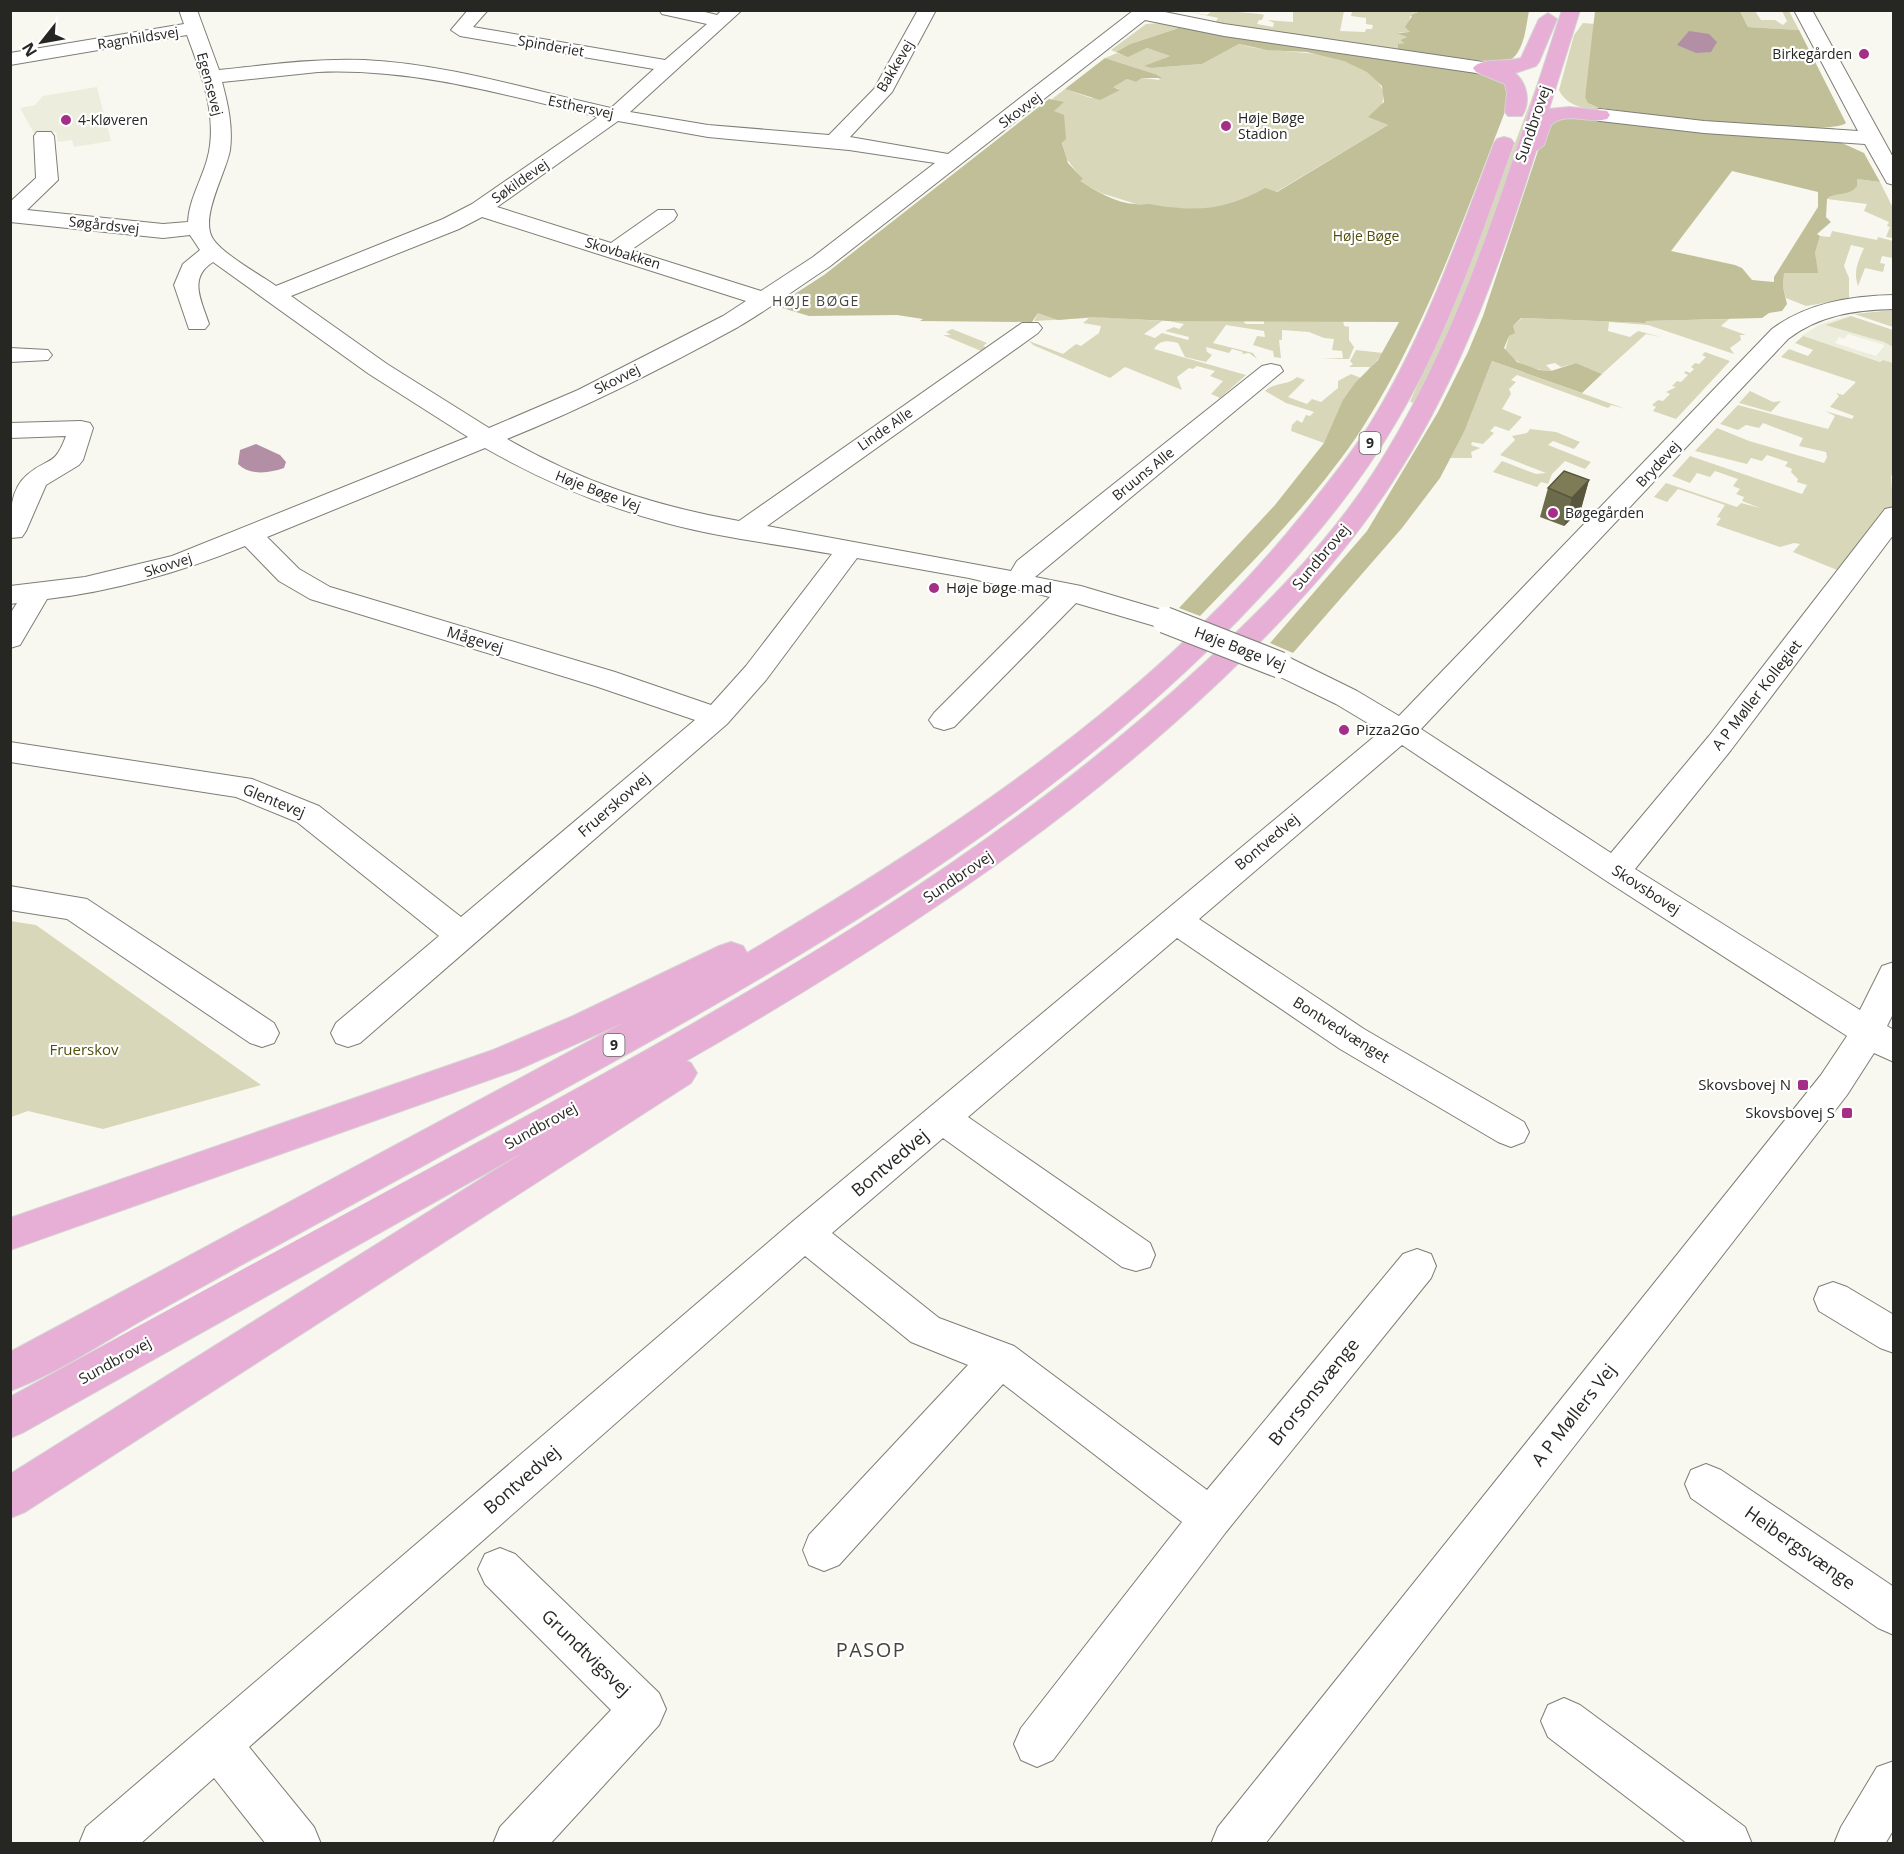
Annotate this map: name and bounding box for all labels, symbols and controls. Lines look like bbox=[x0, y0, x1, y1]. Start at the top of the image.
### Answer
north arrow bbox=[12, 12, 72, 72]
street label: Ragnhildsvej bbox=[96, 22, 180, 53]
street label: Spinderiet bbox=[516, 30, 586, 61]
street label: Bakkevej bbox=[872, 36, 918, 95]
text: N bbox=[16, 38, 42, 61]
place label: Birkegården bbox=[1772, 44, 1852, 63]
marker: Birkegården bbox=[1857, 47, 1871, 61]
street label: Egensevej bbox=[193, 50, 228, 118]
street label: Sundbrovej bbox=[1510, 83, 1555, 165]
street label: Skovvej bbox=[994, 87, 1045, 132]
street label: Esthersvej bbox=[547, 90, 616, 123]
place label: Høje Bøge Stadion bbox=[1238, 108, 1305, 143]
place label: 4-Kløveren bbox=[78, 110, 148, 129]
marker: 4-Kløveren bbox=[59, 113, 73, 127]
marker: Høje Bøge Stadion bbox=[1219, 119, 1233, 133]
street label: Søkildevej bbox=[488, 154, 552, 207]
street label: Søgårdsvej bbox=[68, 211, 140, 238]
park label: Høje Bøge bbox=[1333, 226, 1399, 245]
street label: Skovbakken bbox=[583, 232, 663, 273]
district label: HØJE BØGE bbox=[772, 291, 860, 310]
street label: Skovvej bbox=[591, 359, 643, 398]
street label: Linde Alle bbox=[853, 403, 916, 455]
road number: 9 bbox=[1360, 432, 1380, 454]
street label: Brydevej bbox=[1631, 436, 1684, 491]
street label: Bruuns Alle bbox=[1108, 443, 1178, 504]
street label: Høje Bøge Vej bbox=[553, 466, 644, 516]
place label: Bøgegården bbox=[1565, 503, 1644, 522]
marker: Bøgegården bbox=[1546, 506, 1560, 520]
street label: Sundbrovej bbox=[1287, 519, 1354, 593]
street label: Skovvej bbox=[142, 548, 194, 581]
place label: Høje bøge mad bbox=[946, 577, 1052, 597]
marker: Høje bøge mad bbox=[927, 581, 941, 595]
street label: Mågevej bbox=[445, 621, 506, 657]
street label: Høje Bøge Vej bbox=[1192, 621, 1289, 675]
street label: A P Møller Kollegiet bbox=[1707, 635, 1806, 754]
place label: Pizza2Go bbox=[1356, 719, 1420, 739]
marker: Pizza2Go bbox=[1337, 723, 1351, 737]
street label: Fruerskovvej bbox=[573, 768, 653, 841]
street label: Glentevej bbox=[240, 778, 309, 822]
street label: Bontvedvej bbox=[1230, 808, 1303, 874]
street label: Sundbrovej bbox=[919, 846, 996, 907]
street label: Skovsbovej bbox=[1609, 860, 1685, 919]
street label: Bontvedvænget bbox=[1290, 992, 1393, 1067]
road number: 9 bbox=[604, 1034, 624, 1056]
park label: Fruerskov bbox=[49, 1039, 119, 1059]
place label: Skovsbovej N bbox=[1698, 1074, 1791, 1094]
marker: Skovsbovej N bbox=[1796, 1078, 1810, 1092]
street label: Sundbrovej bbox=[501, 1097, 580, 1153]
place label: Skovsbovej S bbox=[1745, 1102, 1835, 1122]
marker: Skovsbovej S bbox=[1840, 1106, 1854, 1120]
street label: Bontvedvej bbox=[846, 1123, 933, 1202]
street label: Sundbrovej bbox=[75, 1332, 154, 1388]
street label: Brorsonsvænge bbox=[1262, 1333, 1364, 1450]
street label: A P Møllers Vej bbox=[1526, 1358, 1621, 1471]
street label: Bontvedvej bbox=[478, 1439, 565, 1519]
street label: Heibergsvænge bbox=[1740, 1500, 1861, 1594]
street label: Grundtvigsvej bbox=[537, 1604, 637, 1701]
district label: PASOP bbox=[836, 1636, 906, 1663]

